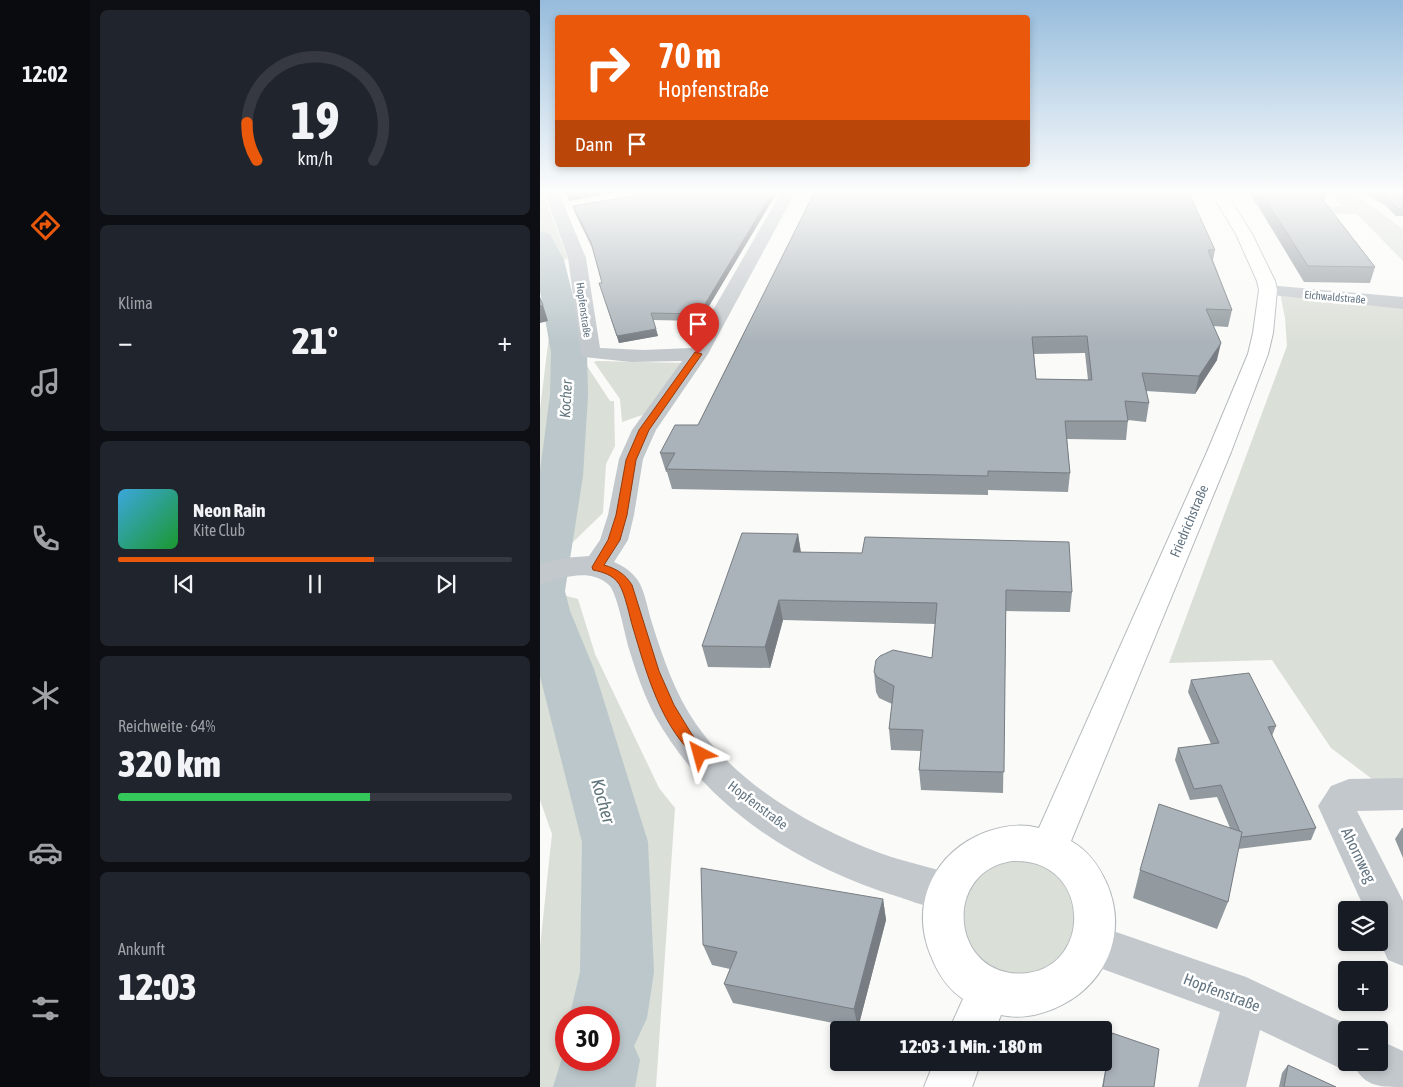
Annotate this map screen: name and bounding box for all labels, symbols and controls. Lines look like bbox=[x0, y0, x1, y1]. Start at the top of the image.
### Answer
icon: right bbox=[575, 35, 640, 100]
text: 70 m bbox=[658, 35, 721, 75]
text: 12:02 bbox=[22, 61, 68, 87]
text: Hopfenstraße bbox=[658, 76, 769, 102]
text: 19 bbox=[291, 90, 339, 150]
icon: arrive bbox=[623, 130, 651, 158]
text: Dann bbox=[575, 133, 613, 155]
text: km/h bbox=[297, 148, 333, 169]
icon: directions bbox=[28, 208, 63, 243]
street label: Hopfenstraße bbox=[574, 282, 594, 338]
street label: Eichwaldstraße bbox=[1304, 288, 1366, 306]
text: Klima bbox=[118, 294, 153, 312]
pin bbox=[677, 303, 719, 354]
icon: arrive bbox=[684, 310, 712, 338]
text: 21° bbox=[292, 319, 338, 362]
text: − bbox=[118, 325, 133, 357]
text: + bbox=[497, 325, 512, 357]
icon: music bbox=[28, 365, 63, 400]
water label: Kocher bbox=[556, 379, 575, 418]
street label: Friedrichstraße bbox=[1167, 482, 1211, 560]
text: Neon Rain bbox=[193, 499, 265, 521]
icon: phone bbox=[28, 521, 63, 556]
text: Kite Club bbox=[193, 521, 245, 539]
icon: previous bbox=[170, 570, 198, 598]
icon: pause bbox=[301, 570, 329, 598]
icon: next bbox=[432, 570, 460, 598]
icon: climate bbox=[28, 678, 63, 713]
text: Reichweite · 64% bbox=[118, 717, 215, 735]
position arrow bbox=[673, 727, 725, 779]
text: 320 km bbox=[118, 742, 221, 785]
water label: Kocher bbox=[587, 776, 620, 826]
street label: Hopfenstraße bbox=[725, 777, 791, 833]
street label: Ahornweg bbox=[1337, 824, 1380, 886]
icon: car bbox=[28, 835, 63, 870]
map controls bbox=[1338, 901, 1388, 1071]
button: layers bbox=[1338, 901, 1388, 951]
text: Ankunft bbox=[118, 940, 165, 958]
button: + bbox=[1338, 961, 1388, 1011]
text: 12:03 bbox=[118, 965, 197, 1008]
street label: Hopfenstraße bbox=[1181, 969, 1263, 1016]
icon: filters bbox=[28, 991, 63, 1026]
speed limit sign: 30 bbox=[555, 1006, 620, 1071]
button: − bbox=[1338, 1021, 1388, 1071]
text: 12:03 · 1 Min. · 180 m bbox=[900, 1035, 1042, 1057]

